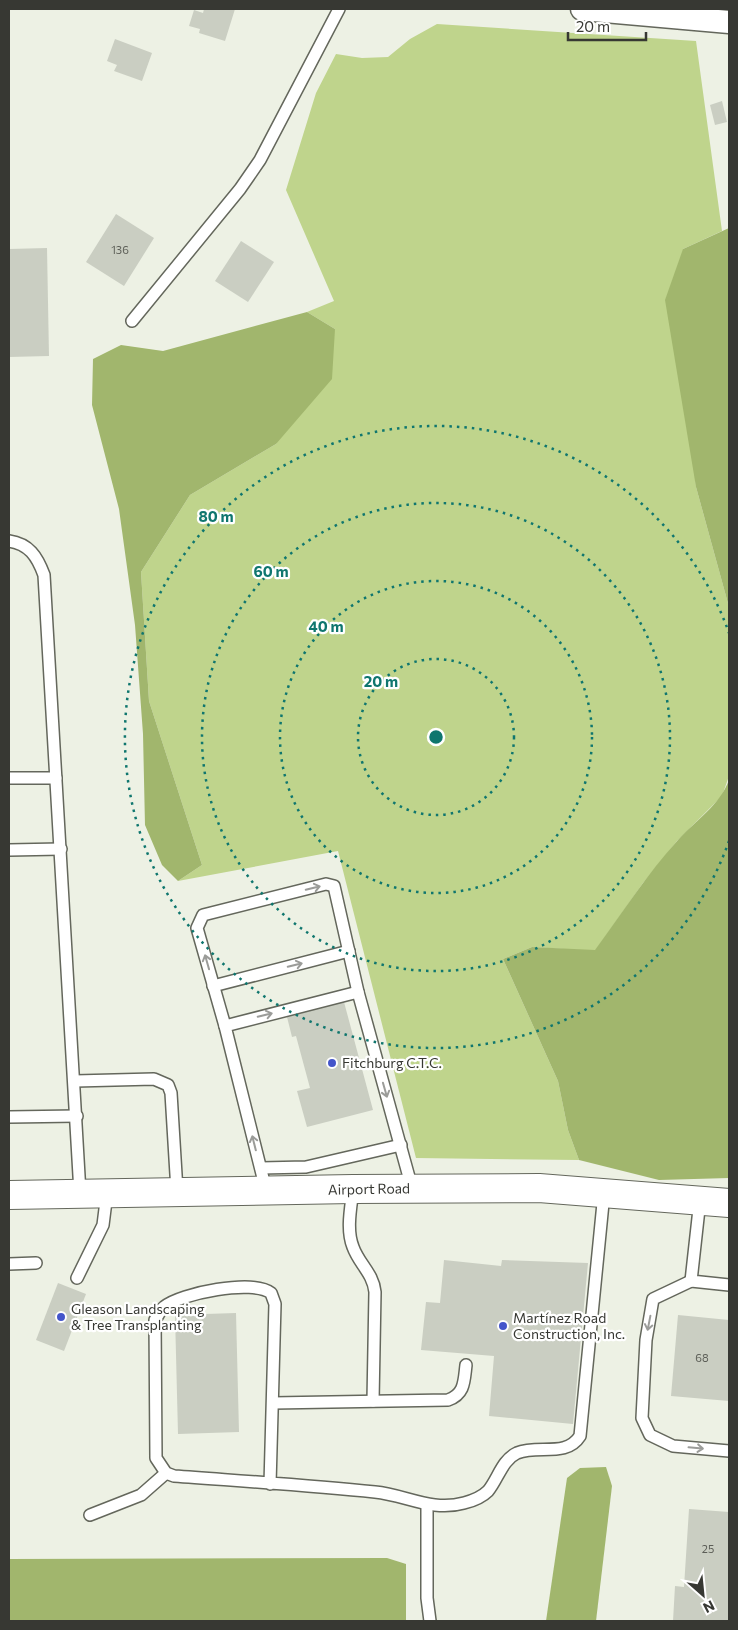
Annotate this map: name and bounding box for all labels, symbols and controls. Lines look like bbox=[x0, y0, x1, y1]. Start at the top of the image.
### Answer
scale bar bbox=[568, 10, 646, 42]
text: 20 m bbox=[576, 17, 610, 35]
house number: 136 bbox=[111, 243, 129, 256]
text: 80 m bbox=[198, 507, 234, 525]
text: 60 m bbox=[253, 562, 289, 580]
text: 40 m bbox=[308, 617, 344, 635]
text: 20 m bbox=[364, 672, 398, 690]
centre of rings bbox=[427, 728, 445, 746]
one-way arrow bbox=[305, 882, 321, 892]
one-way arrow bbox=[201, 954, 211, 970]
one-way arrow bbox=[286, 960, 302, 969]
one-way arrow bbox=[257, 1010, 273, 1019]
place label: Fitchburg C.T.C. bbox=[342, 1054, 442, 1071]
marker: Fitchburg C.T.C. bbox=[326, 1057, 338, 1069]
one-way arrow bbox=[381, 1081, 391, 1097]
one-way arrow bbox=[249, 1135, 258, 1151]
street label: Airport Road bbox=[328, 1179, 410, 1198]
place label: Gleason Landscaping & Tree Transplanting bbox=[71, 1300, 205, 1333]
place label: Martínez Road Construction, Inc. bbox=[513, 1309, 625, 1342]
marker: Gleason Landscaping & Tree Transplanting bbox=[55, 1311, 67, 1323]
one-way arrow bbox=[643, 1314, 653, 1330]
marker: Martínez Road Construction, Inc. bbox=[497, 1320, 509, 1332]
house number: 68 bbox=[695, 1351, 709, 1364]
one-way arrow bbox=[687, 1443, 703, 1453]
house number: 25 bbox=[702, 1542, 714, 1555]
north arrow bbox=[678, 1570, 728, 1620]
text: N bbox=[701, 1597, 718, 1617]

